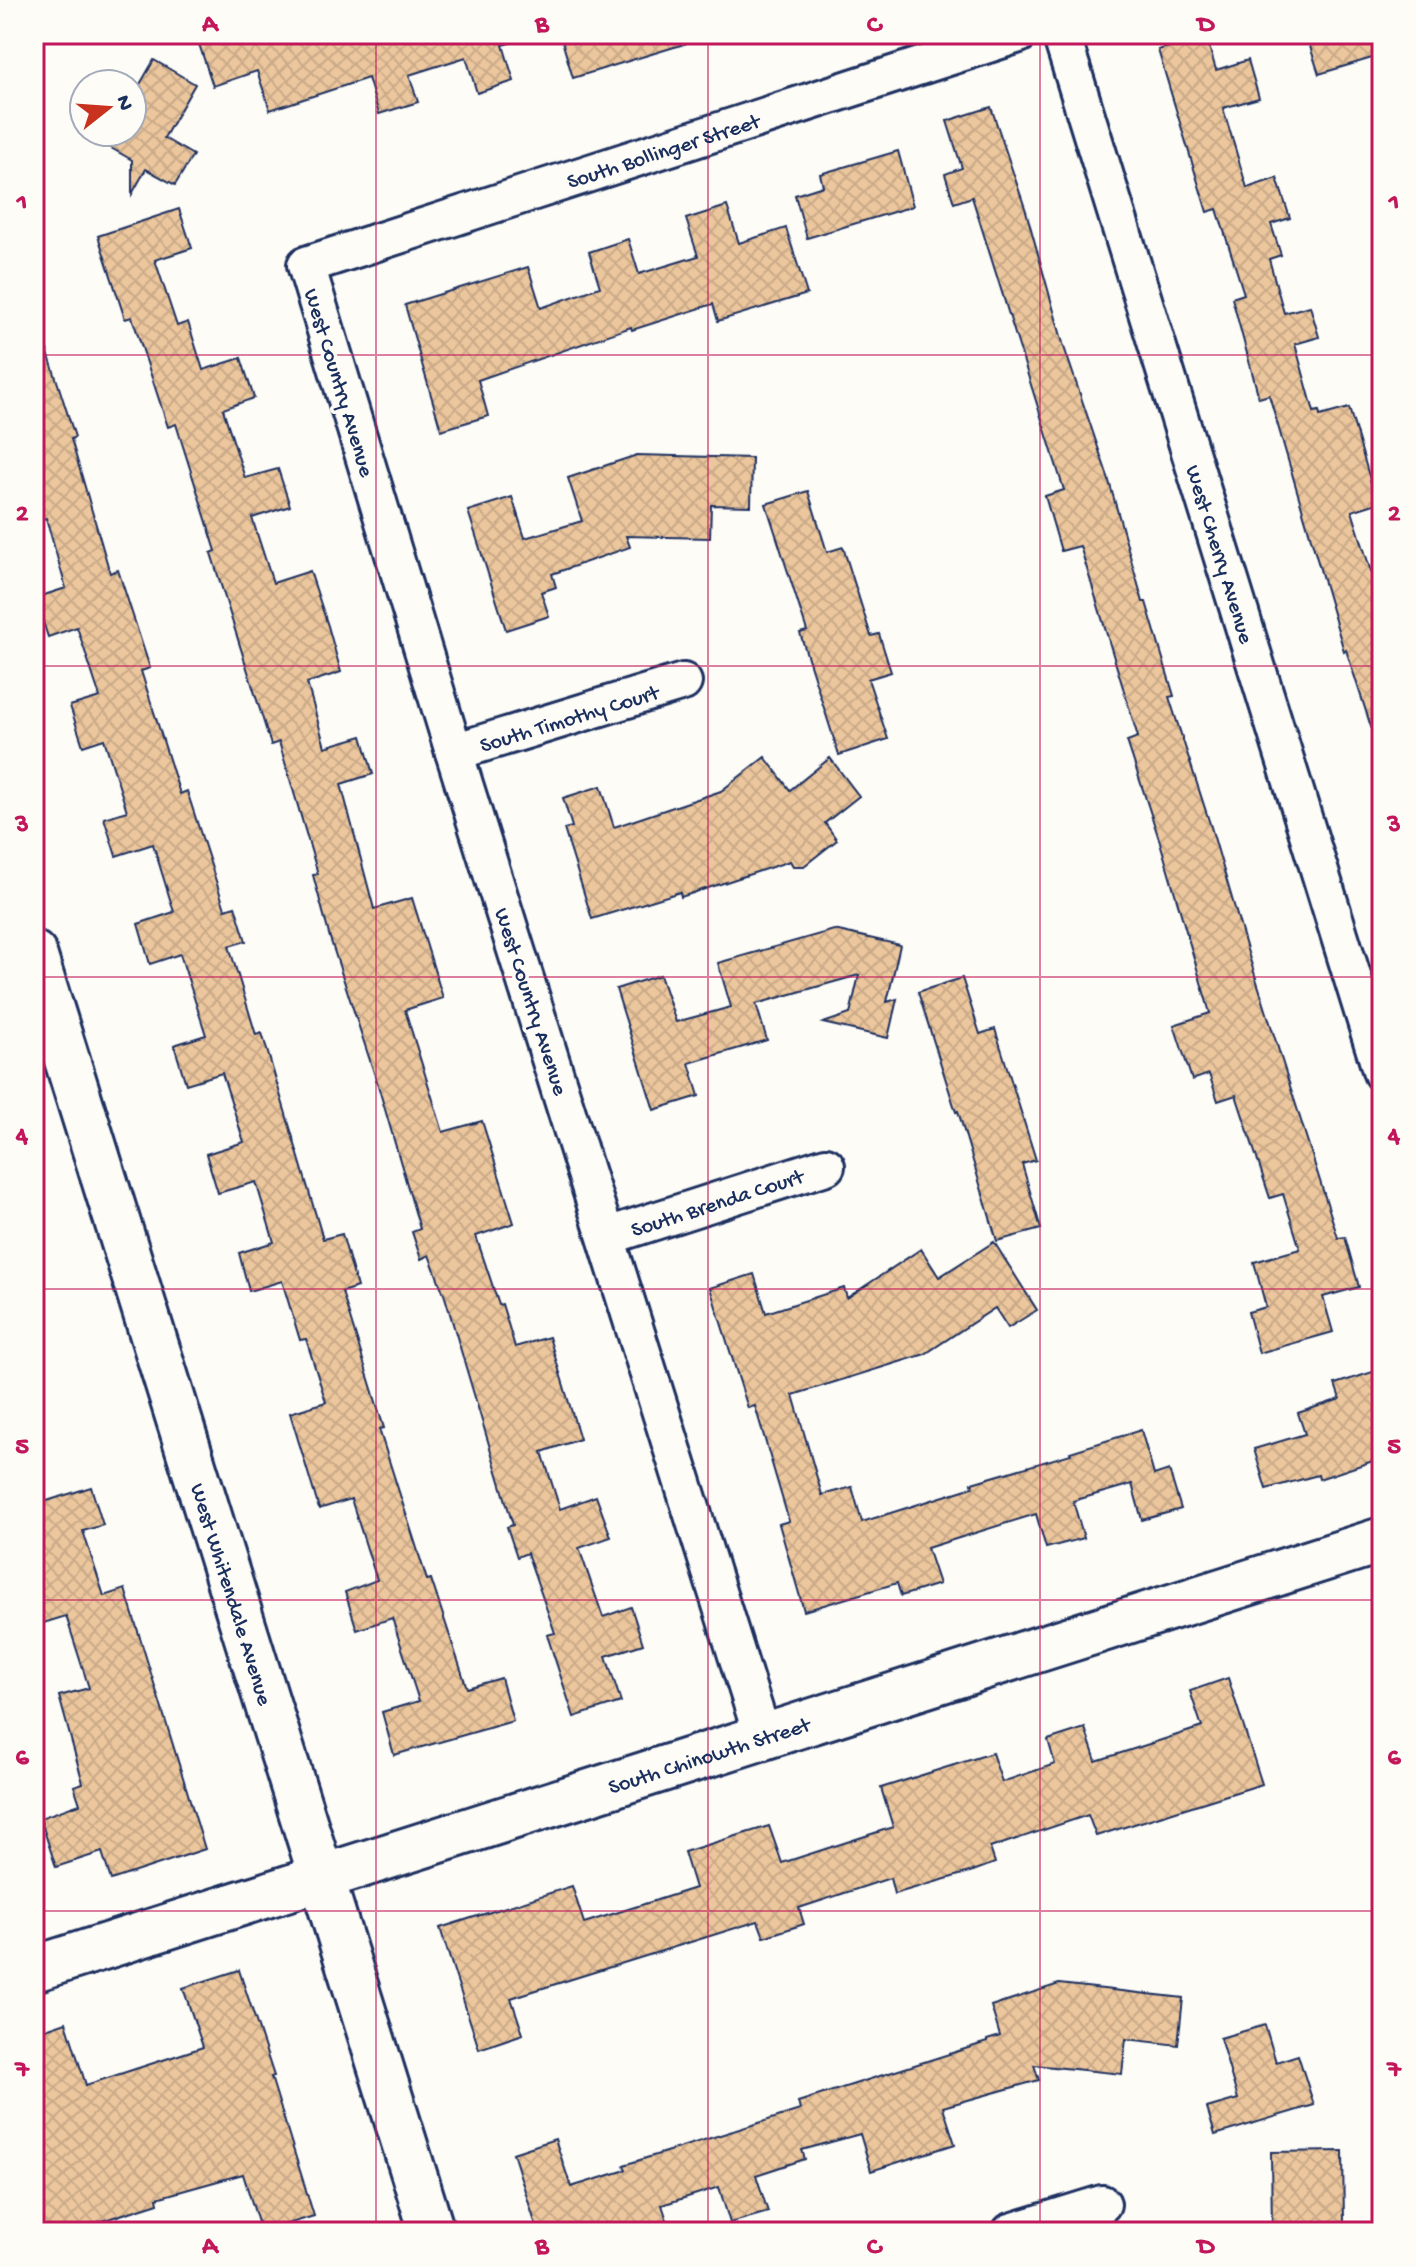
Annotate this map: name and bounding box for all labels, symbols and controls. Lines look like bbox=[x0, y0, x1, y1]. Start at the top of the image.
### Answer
text: A bbox=[201, 11, 219, 42]
text: B bbox=[534, 11, 550, 42]
text: C bbox=[867, 11, 884, 42]
text: D bbox=[1196, 11, 1216, 42]
north arrow bbox=[68, 68, 148, 148]
text: N bbox=[109, 93, 138, 114]
street label: South Bollinger Street bbox=[564, 109, 766, 197]
text: 1 bbox=[16, 189, 27, 220]
text: 1 bbox=[1388, 189, 1399, 220]
street label: West Country Avenue bbox=[296, 286, 378, 481]
street label: West Cherry Avenue bbox=[1178, 463, 1258, 648]
text: 2 bbox=[16, 500, 29, 531]
text: 2 bbox=[1388, 500, 1401, 531]
street label: South Timothy Court bbox=[477, 681, 664, 760]
text: 3 bbox=[14, 811, 29, 842]
text: 3 bbox=[1386, 811, 1401, 842]
street label: West Country Avenue bbox=[487, 905, 572, 1100]
text: 4 bbox=[15, 1122, 29, 1153]
text: 4 bbox=[1387, 1122, 1401, 1153]
street label: South Brenda Court bbox=[628, 1164, 809, 1245]
text: 5 bbox=[15, 1433, 29, 1464]
text: 5 bbox=[1387, 1433, 1401, 1464]
street label: West Whitendale Avenue bbox=[183, 1481, 276, 1710]
street label: South Chinowth Street bbox=[606, 1713, 816, 1802]
text: 6 bbox=[15, 1744, 29, 1775]
text: 6 bbox=[1387, 1744, 1401, 1775]
text: 7 bbox=[13, 2056, 30, 2087]
text: 7 bbox=[1385, 2056, 1402, 2087]
text: A bbox=[201, 2233, 219, 2264]
text: B bbox=[534, 2233, 550, 2264]
text: C bbox=[867, 2233, 884, 2264]
text: D bbox=[1196, 2233, 1216, 2264]

